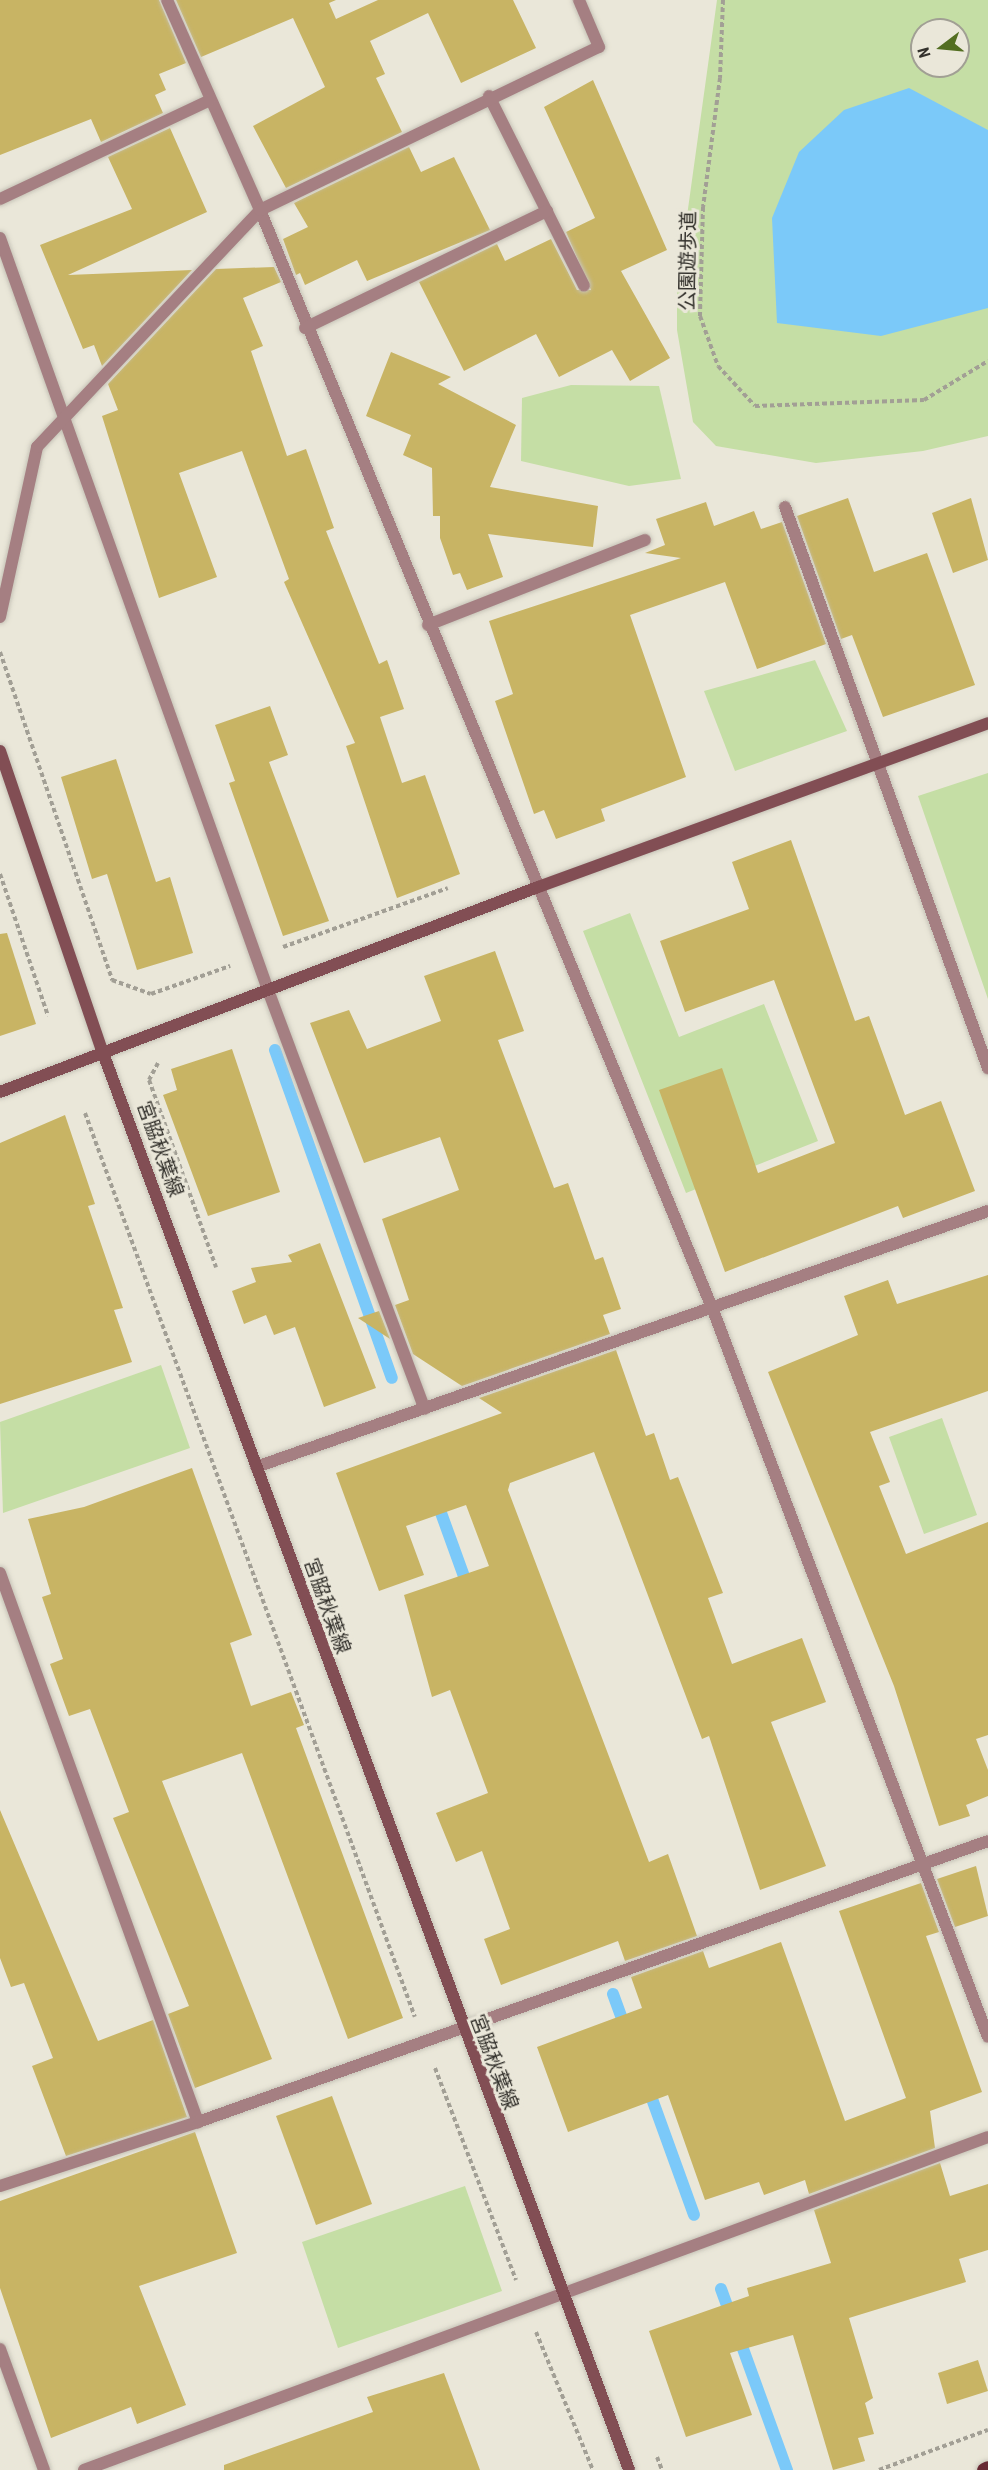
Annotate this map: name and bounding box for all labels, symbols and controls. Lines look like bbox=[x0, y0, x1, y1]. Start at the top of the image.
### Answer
north arrow bbox=[910, 18, 970, 78]
text: N bbox=[914, 45, 935, 60]
street label: 公園遊歩道 bbox=[675, 211, 701, 311]
street label: 宮脇秋葉線 bbox=[132, 1098, 188, 1200]
street label: 宮脇秋葉線 bbox=[299, 1555, 355, 1657]
street label: 宮脇秋葉線 bbox=[465, 2011, 523, 2113]

